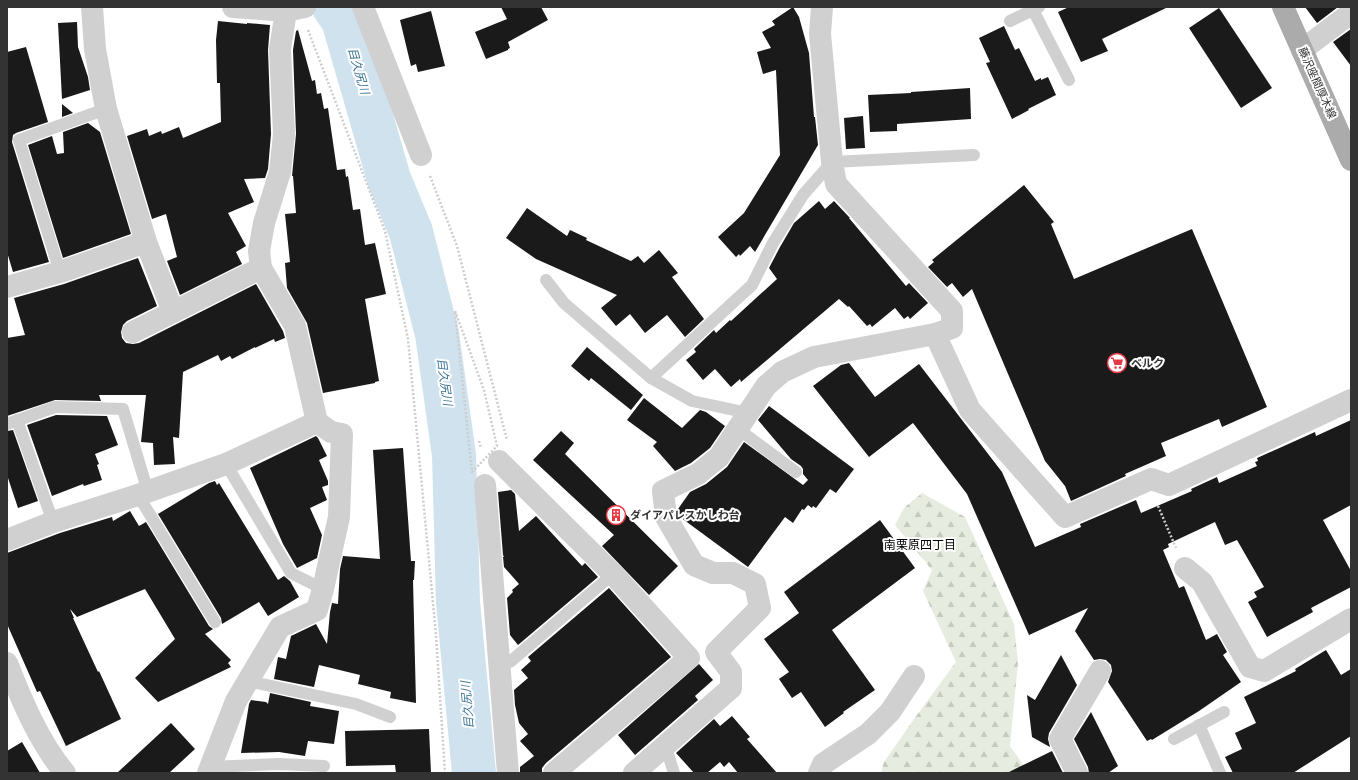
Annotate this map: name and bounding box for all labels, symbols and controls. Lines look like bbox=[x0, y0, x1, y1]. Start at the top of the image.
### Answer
street label: 藤沢座間厚木線 bbox=[1295, 45, 1339, 121]
water label: 目久尻川 bbox=[344, 46, 372, 98]
supermarket icon: ベルク bbox=[1106, 352, 1128, 374]
water label: 目久尻川 bbox=[433, 357, 455, 409]
place label: ベルク bbox=[1131, 357, 1164, 370]
building icon: ダイアパレスかしわ台 bbox=[605, 504, 627, 526]
place label: ダイアパレスかしわ台 bbox=[630, 509, 740, 522]
district label: 南栗原四丁目 bbox=[884, 538, 956, 553]
water label: 目久尻川 bbox=[458, 678, 478, 730]

